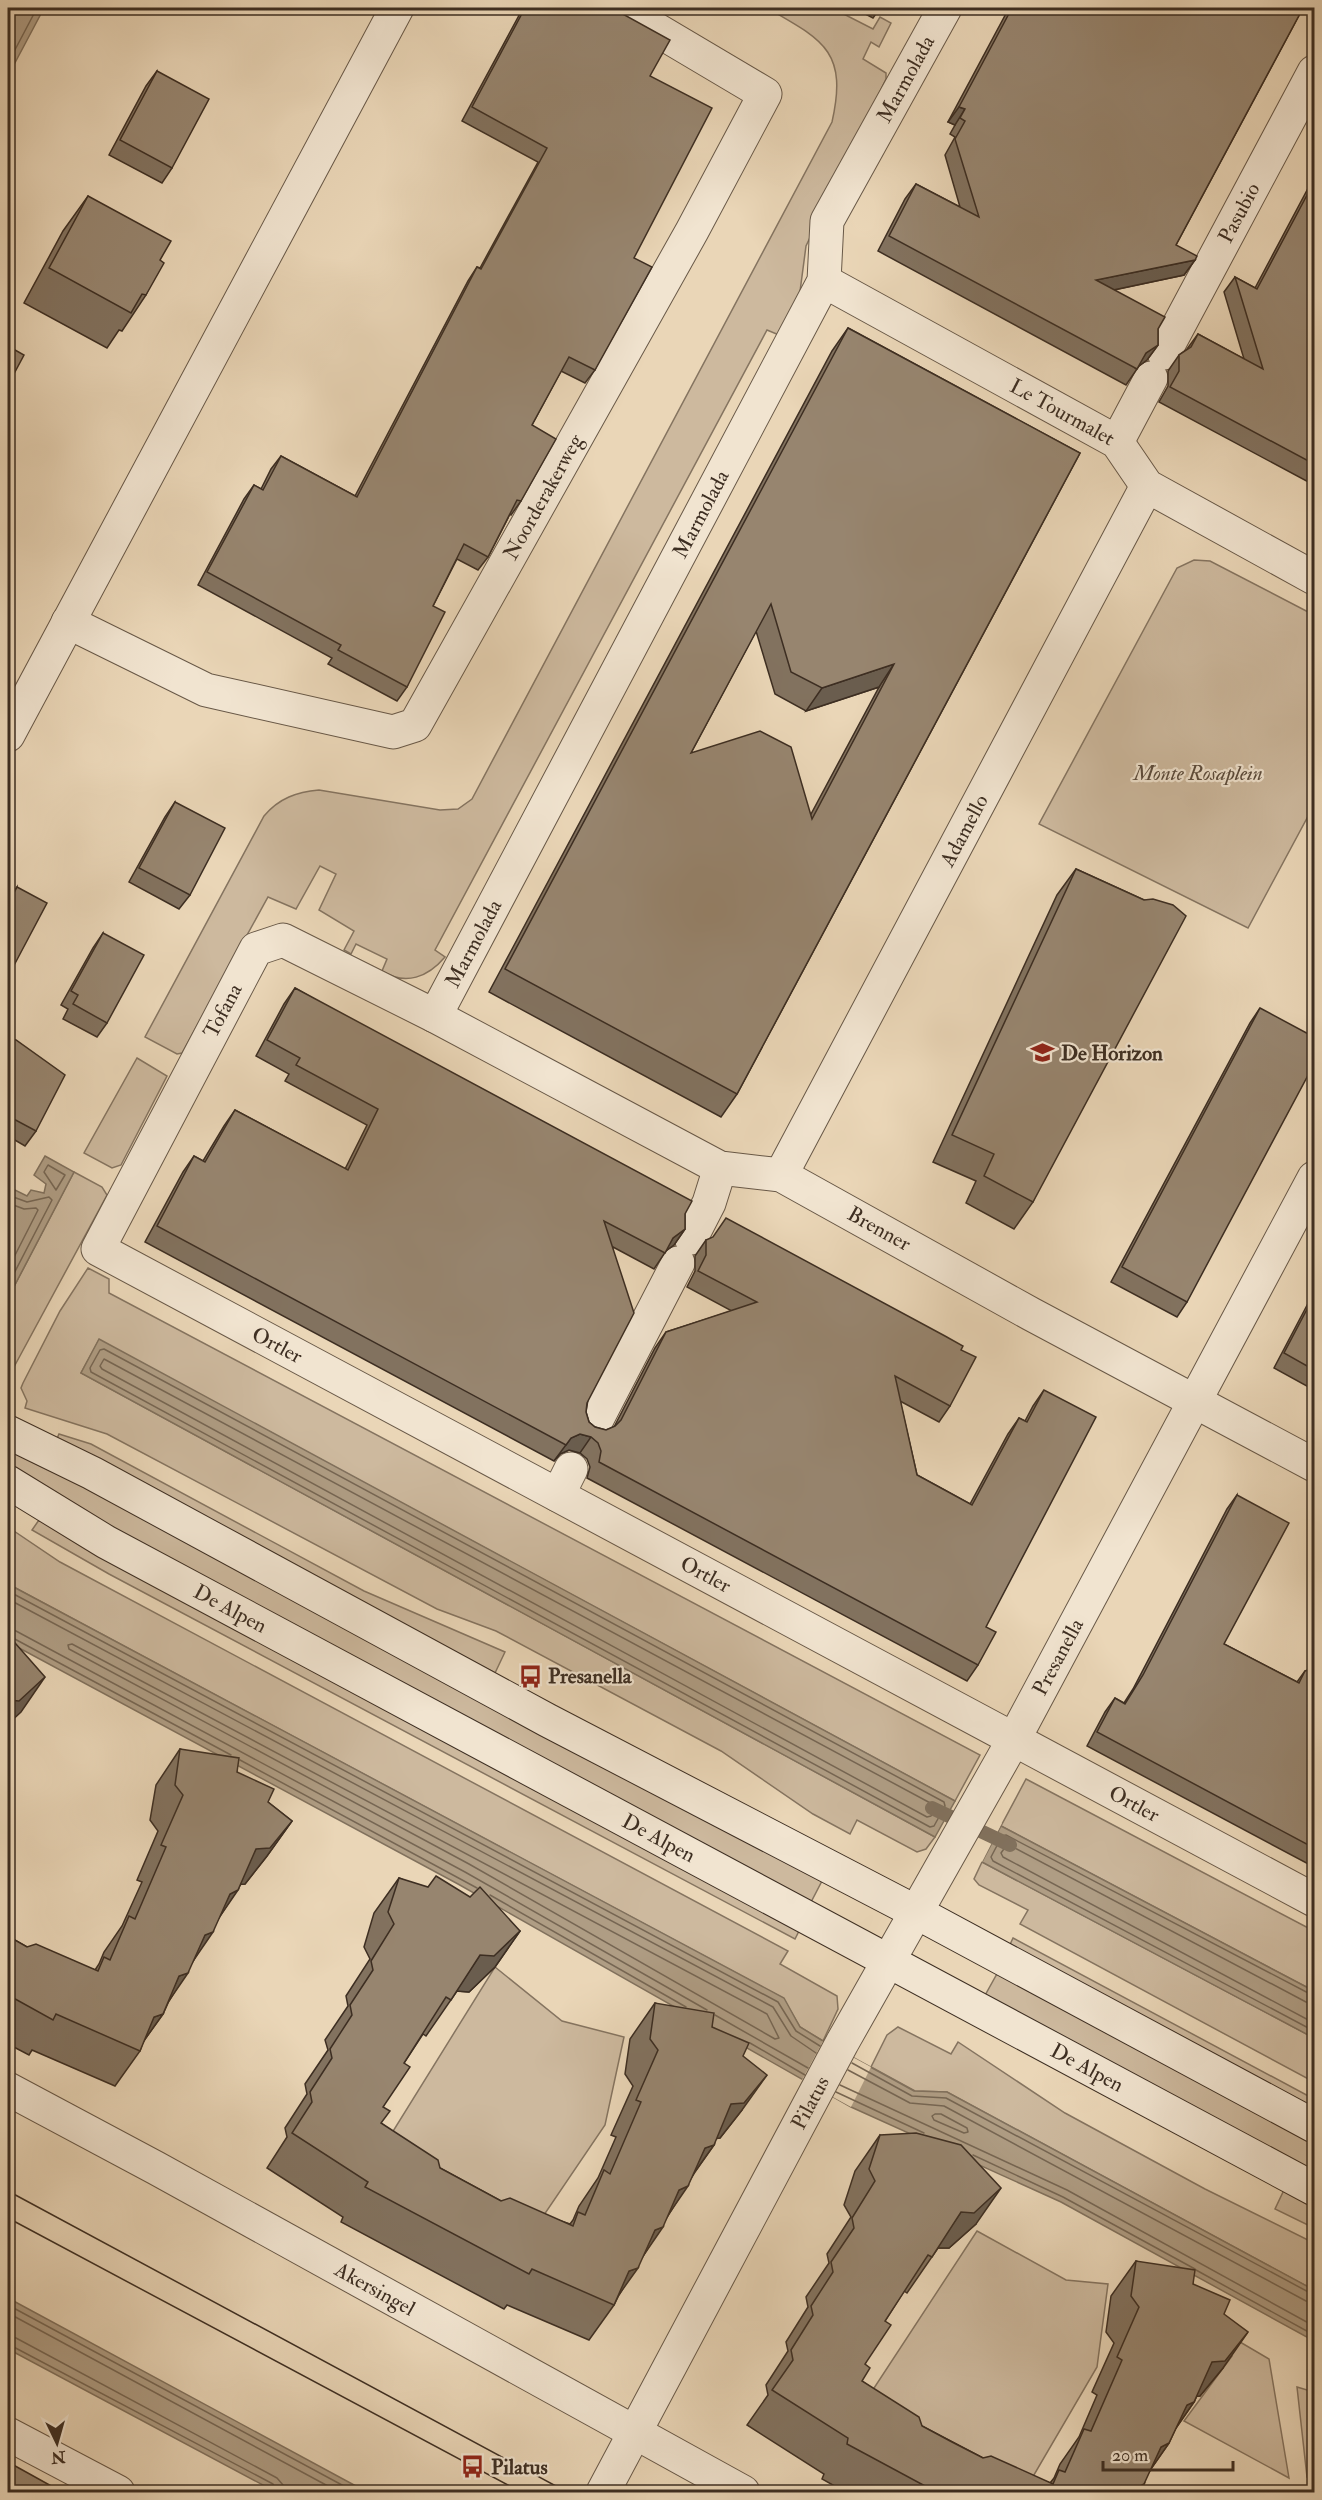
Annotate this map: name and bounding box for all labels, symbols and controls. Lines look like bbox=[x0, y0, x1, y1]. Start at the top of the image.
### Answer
street label: Marmolada bbox=[871, 30, 941, 128]
street label: Pasubio bbox=[1212, 178, 1266, 247]
street label: Le Tourmalet bbox=[1005, 372, 1120, 452]
street label: Noorderakerweg bbox=[497, 429, 589, 565]
street label: Marmolada bbox=[666, 465, 735, 563]
park label: Monte Rosaplein bbox=[1131, 760, 1263, 787]
street label: Adamello bbox=[933, 790, 994, 872]
street label: Marmolada bbox=[439, 894, 508, 992]
street label: Tofana bbox=[197, 979, 249, 1043]
school or university icon: De Horizon bbox=[1030, 1040, 1056, 1066]
place label: De Horizon bbox=[1061, 1040, 1163, 1067]
street label: Brenner bbox=[843, 1201, 916, 1257]
street label: Ortler bbox=[247, 1320, 307, 1370]
street label: Ortler bbox=[676, 1550, 736, 1599]
street label: De Alpen bbox=[189, 1578, 272, 1639]
street label: Presanella bbox=[1026, 1613, 1090, 1700]
bus stop icon: Presanella bbox=[517, 1663, 543, 1689]
place label: Presanella bbox=[548, 1663, 633, 1690]
street label: Ortler bbox=[1104, 1779, 1164, 1828]
street label: De Alpen bbox=[617, 1807, 700, 1869]
street label: De Alpen bbox=[1046, 2037, 1129, 2098]
street label: Pilatus bbox=[785, 2071, 835, 2134]
street label: Akersingel bbox=[329, 2255, 421, 2322]
north arrow bbox=[27, 2413, 87, 2473]
scale bar bbox=[1103, 2434, 1234, 2472]
text: 20 m bbox=[1112, 2444, 1148, 2467]
text: N bbox=[50, 2446, 67, 2468]
bus stop icon: Pilatus bbox=[460, 2454, 486, 2480]
place label: Pilatus bbox=[491, 2454, 548, 2481]

